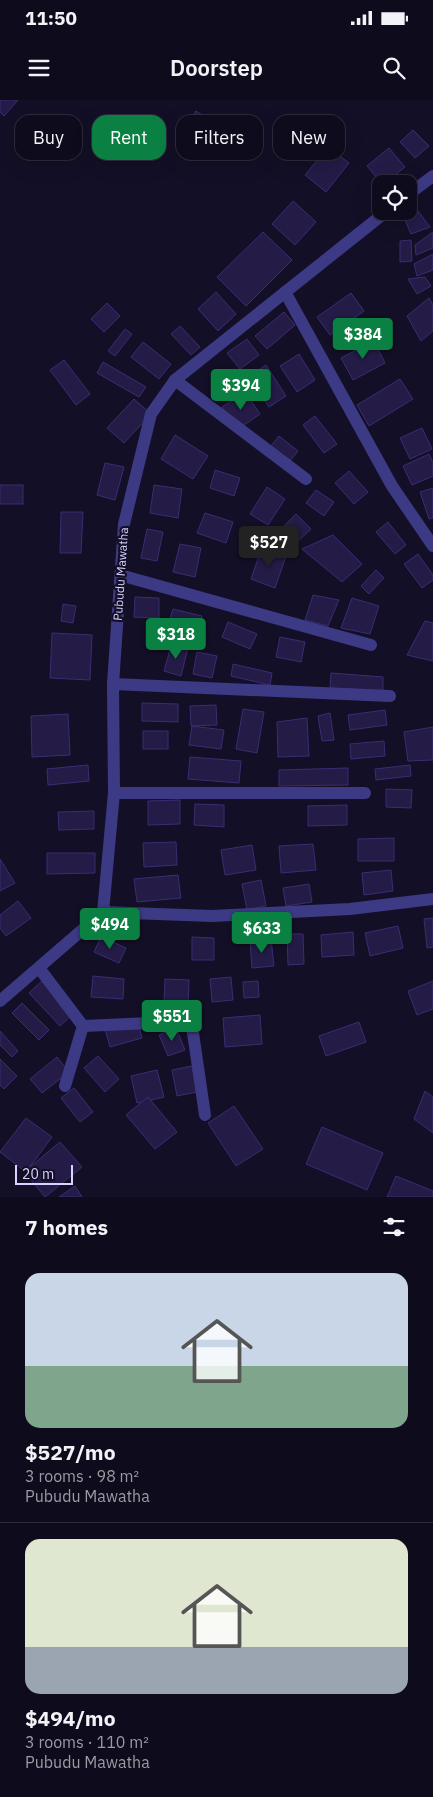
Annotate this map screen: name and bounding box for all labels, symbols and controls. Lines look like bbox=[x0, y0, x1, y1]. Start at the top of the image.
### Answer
text: 11:50 bbox=[25, 6, 77, 30]
text: Doorstep bbox=[170, 53, 263, 82]
icon: menu bbox=[25, 54, 53, 82]
icon: search bbox=[380, 54, 408, 82]
chip: Buy bbox=[15, 115, 82, 160]
chip: Rent bbox=[92, 115, 166, 160]
chip: Filters bbox=[176, 115, 263, 160]
chip: New bbox=[273, 115, 345, 160]
map controls bbox=[372, 175, 417, 220]
button: locate bbox=[372, 175, 417, 220]
pin: $384 bbox=[333, 318, 393, 360]
text: $384 bbox=[344, 324, 382, 344]
pin: $394 bbox=[211, 368, 271, 411]
text: $394 bbox=[222, 375, 260, 395]
street label: Pubudu Mawatha bbox=[110, 526, 131, 621]
pin: $527 bbox=[239, 526, 299, 568]
text: $527 bbox=[250, 532, 288, 552]
pin: $318 bbox=[146, 618, 206, 660]
text: $318 bbox=[157, 624, 195, 644]
pin: $494 bbox=[80, 908, 140, 950]
pin: $633 bbox=[232, 912, 292, 954]
text: $494 bbox=[91, 914, 129, 934]
text: $633 bbox=[243, 918, 281, 938]
pin: $551 bbox=[142, 1000, 202, 1042]
text: $551 bbox=[153, 1006, 191, 1026]
scale bar bbox=[15, 1162, 72, 1185]
text: 20 m bbox=[22, 1165, 54, 1183]
text: 7 homes bbox=[25, 1213, 108, 1241]
icon: filters bbox=[380, 1213, 408, 1241]
icon: home bbox=[172, 1306, 262, 1396]
text: $527/mo bbox=[25, 1438, 116, 1466]
text: 3 rooms · 98 m² bbox=[25, 1466, 139, 1486]
text: Pubudu Mawatha bbox=[25, 1486, 150, 1506]
icon: home bbox=[172, 1571, 262, 1661]
text: $494/mo bbox=[25, 1704, 116, 1732]
text: 3 rooms · 110 m² bbox=[25, 1732, 149, 1752]
text: Pubudu Mawatha bbox=[25, 1752, 150, 1772]

